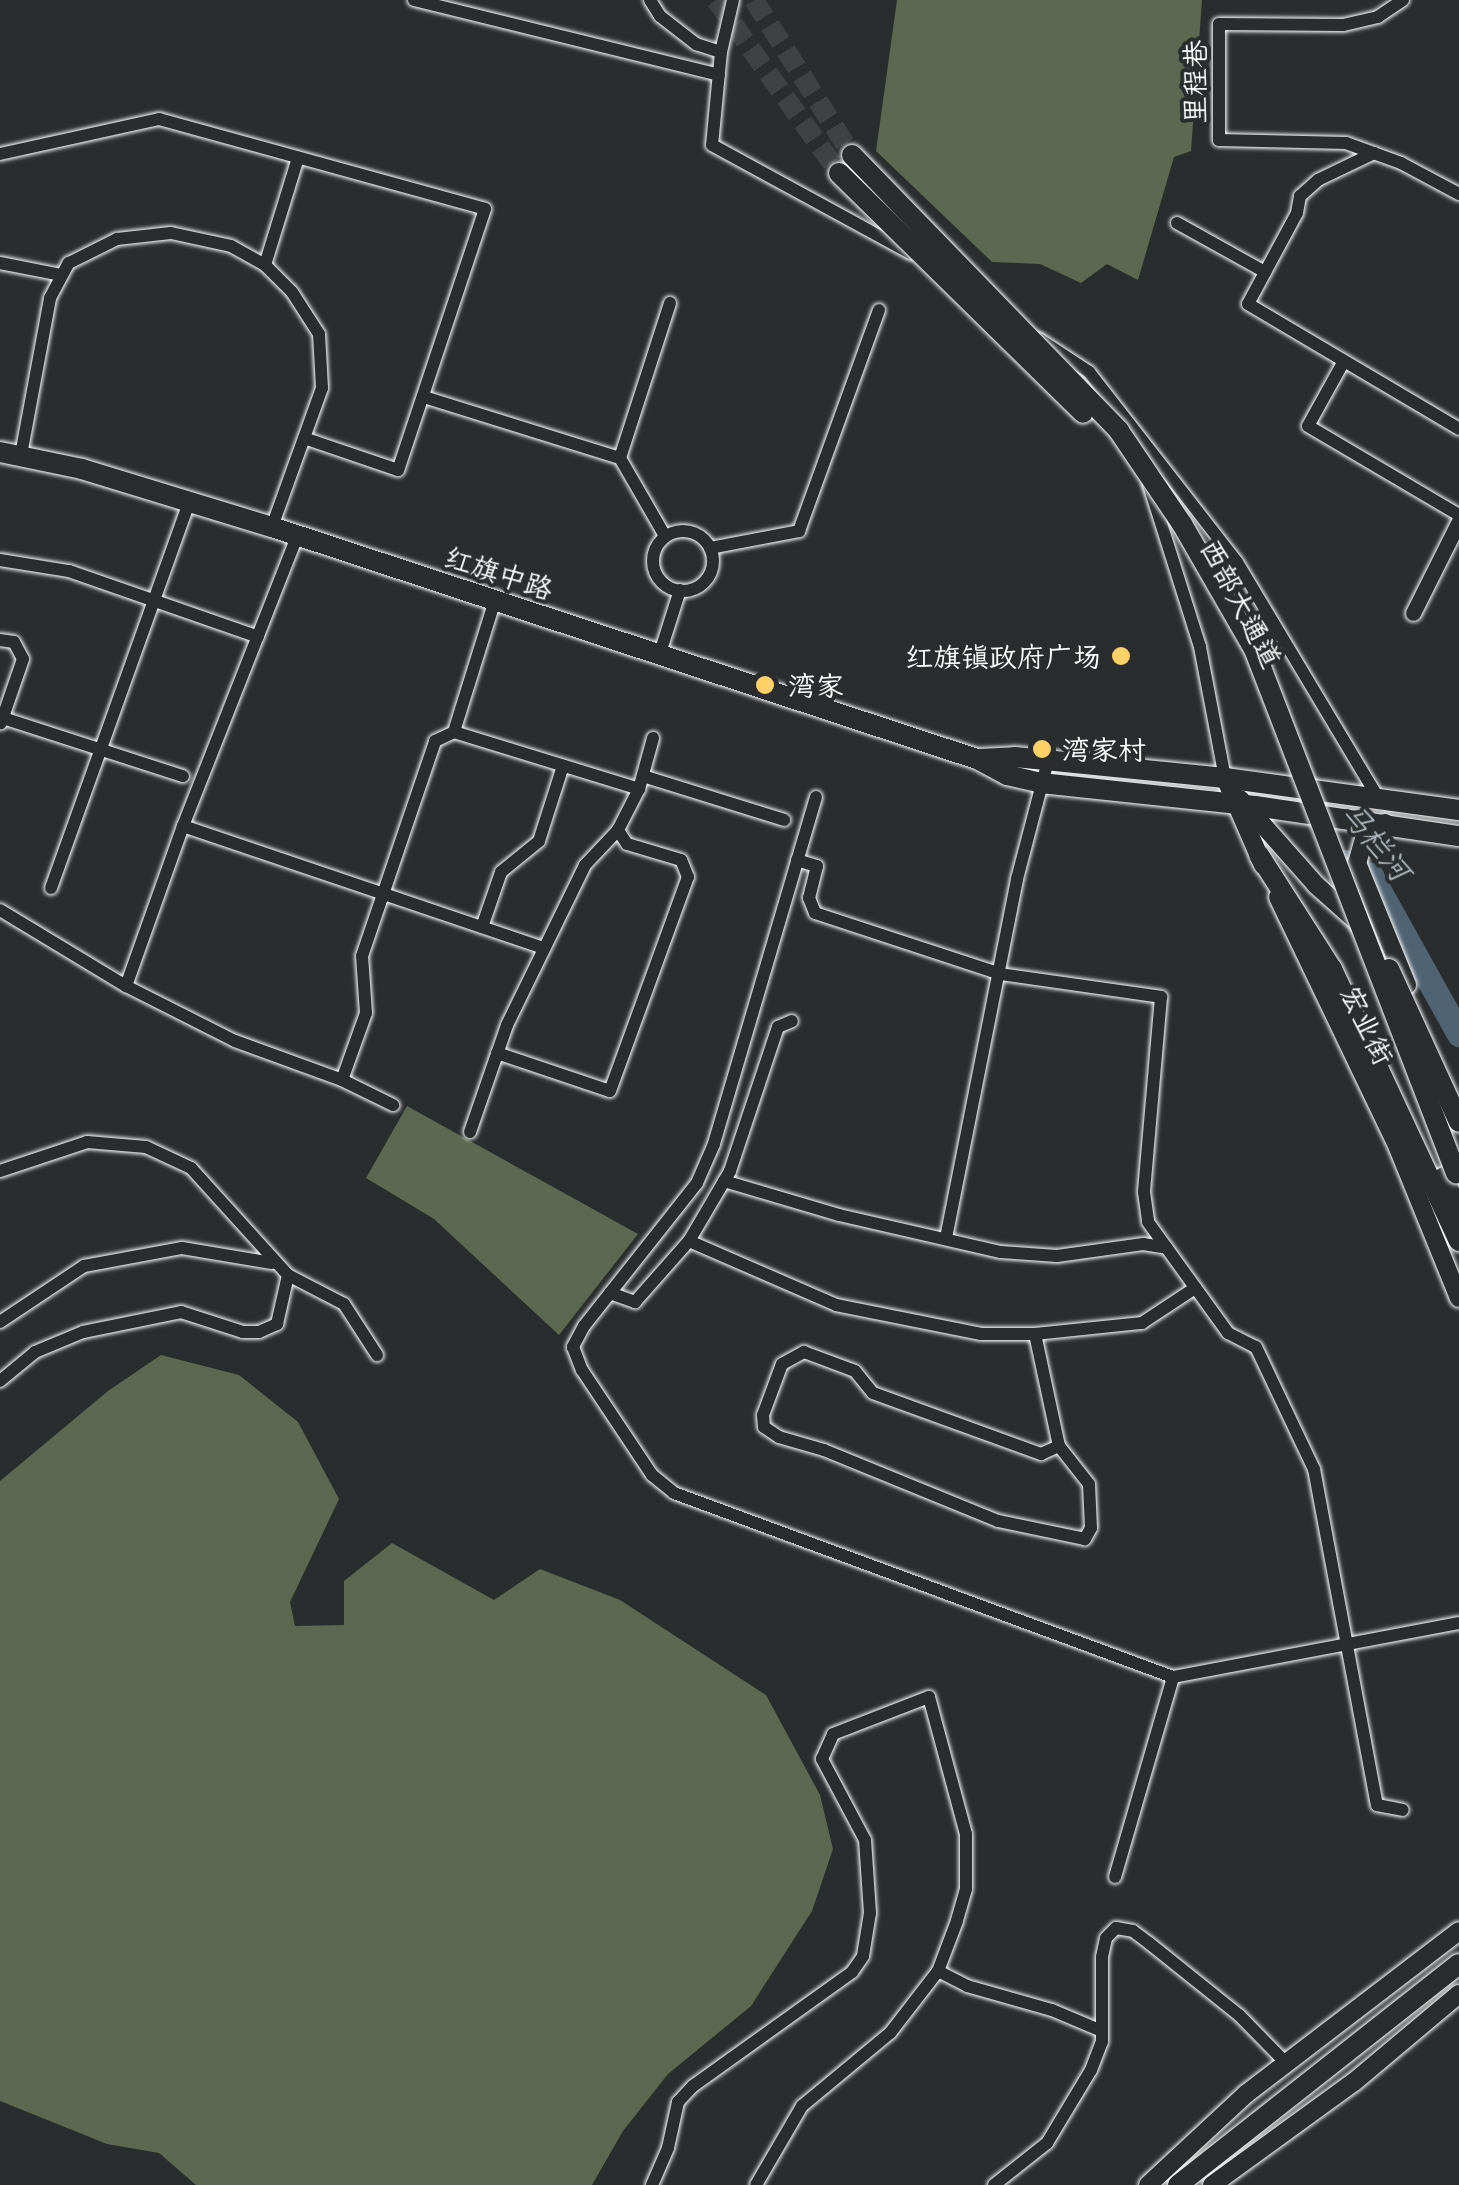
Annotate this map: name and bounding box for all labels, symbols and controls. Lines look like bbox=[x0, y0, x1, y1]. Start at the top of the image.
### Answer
street label: 里程巷 bbox=[1177, 40, 1211, 124]
street label: 西部大通道 bbox=[1194, 533, 1290, 673]
street label: 红旗中路 bbox=[441, 539, 557, 605]
place label: 红旗镇政府广场 bbox=[905, 639, 1101, 673]
marker: 红旗镇政府广场 bbox=[1110, 645, 1132, 667]
place label: 湾家 bbox=[788, 668, 844, 702]
marker: 湾家 bbox=[752, 672, 778, 698]
place label: 湾家村 bbox=[1062, 732, 1146, 766]
marker: 湾家村 bbox=[1031, 738, 1053, 760]
water label: 马栏河 bbox=[1335, 795, 1419, 887]
street label: 宏业街 bbox=[1334, 980, 1402, 1070]

